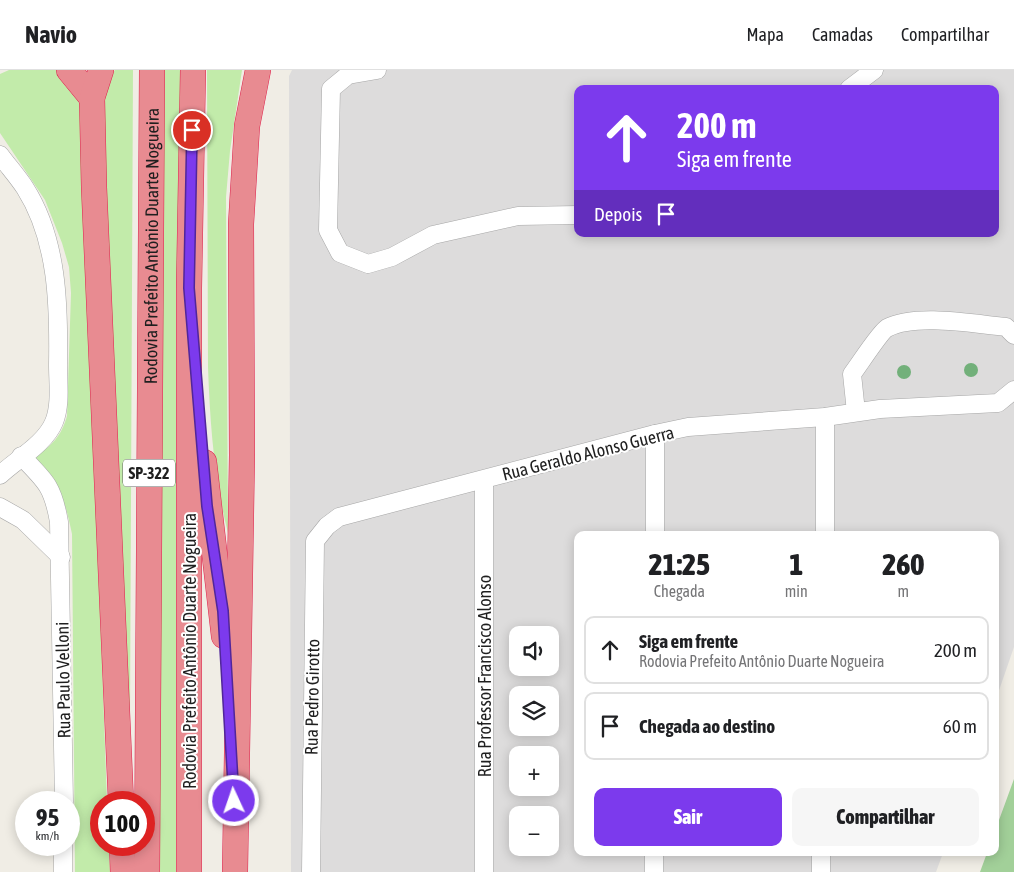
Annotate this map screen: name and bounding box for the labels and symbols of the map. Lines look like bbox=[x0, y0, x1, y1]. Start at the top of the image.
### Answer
street label: Rodovia Prefeito Antônio Duarte Nogueira bbox=[140, 108, 162, 384]
pin bbox=[171, 109, 213, 151]
street label: Rua Geraldo Alonso Guerra bbox=[500, 421, 676, 485]
road number: SP-322 bbox=[123, 459, 175, 486]
street label: Rodovia Prefeito Antônio Duarte Nogueira bbox=[179, 513, 200, 789]
street label: Rua Professor Francisco Alonso bbox=[474, 575, 495, 777]
street label: Rua Paulo Velloni bbox=[51, 621, 75, 739]
street label: Rua Pedro Girotto bbox=[300, 639, 324, 755]
position arrow bbox=[207, 774, 259, 826]
speed limit sign: 100 bbox=[90, 791, 155, 856]

